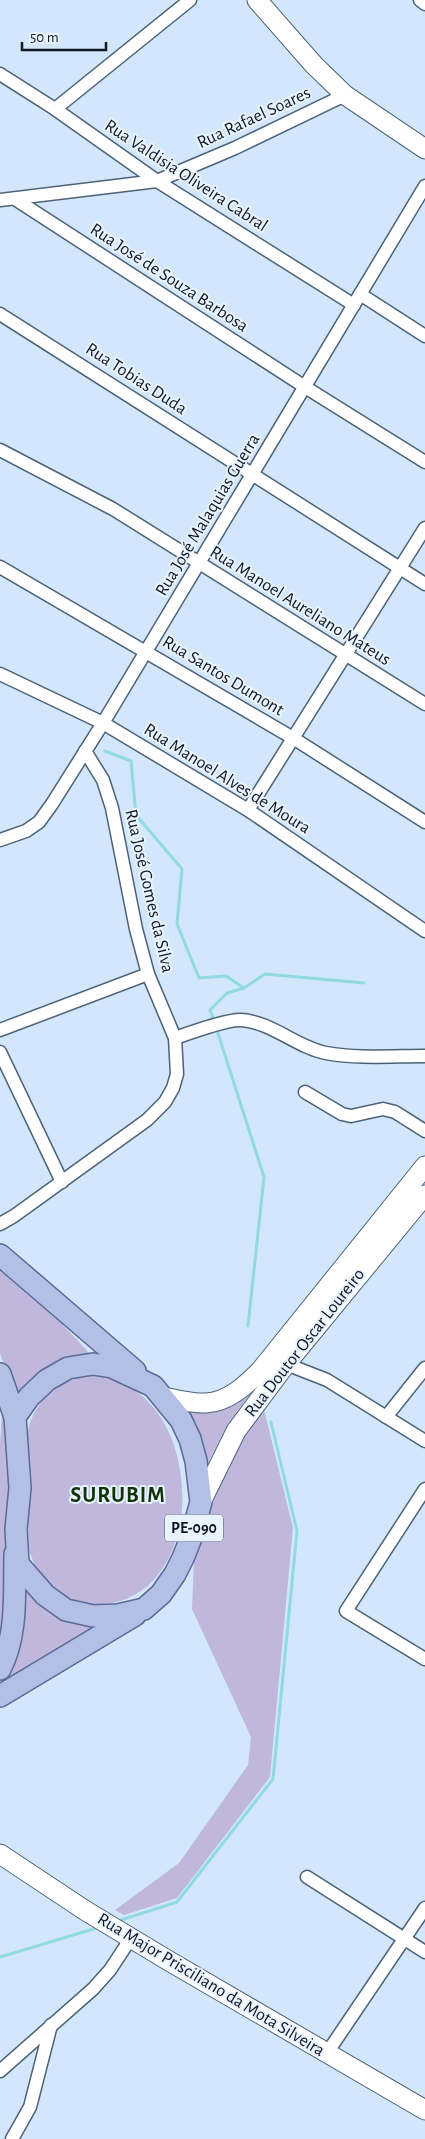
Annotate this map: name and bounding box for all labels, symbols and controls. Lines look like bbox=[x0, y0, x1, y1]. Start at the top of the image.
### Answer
scale bar bbox=[22, 20, 106, 52]
text: 50 m bbox=[30, 30, 59, 45]
street label: Rua Rafael Soares bbox=[194, 84, 314, 152]
street label: Rua Valdisia Oliveira Cabral bbox=[101, 117, 271, 235]
street label: Rua José de Souza Barbosa bbox=[87, 220, 251, 336]
street label: Rua Tobias Duda bbox=[82, 340, 190, 418]
street label: Rua José Malaquias Guerra bbox=[153, 431, 263, 599]
street label: Rua Manoel Aureliano Mateus bbox=[207, 543, 393, 669]
street label: Rua Santos Dumont bbox=[159, 633, 287, 719]
street label: Rua Manoel Alves de Moura bbox=[141, 720, 313, 838]
street label: Rua José Gomes da Silva bbox=[121, 808, 177, 974]
street label: Rua Doutor Oscar Loureiro bbox=[242, 1265, 368, 1420]
district label: SURUBIM bbox=[70, 1484, 166, 1506]
road number: PE-090 bbox=[165, 1515, 223, 1542]
street label: Rua Major Prisciliano da Mota Silveira bbox=[94, 1910, 328, 2060]

